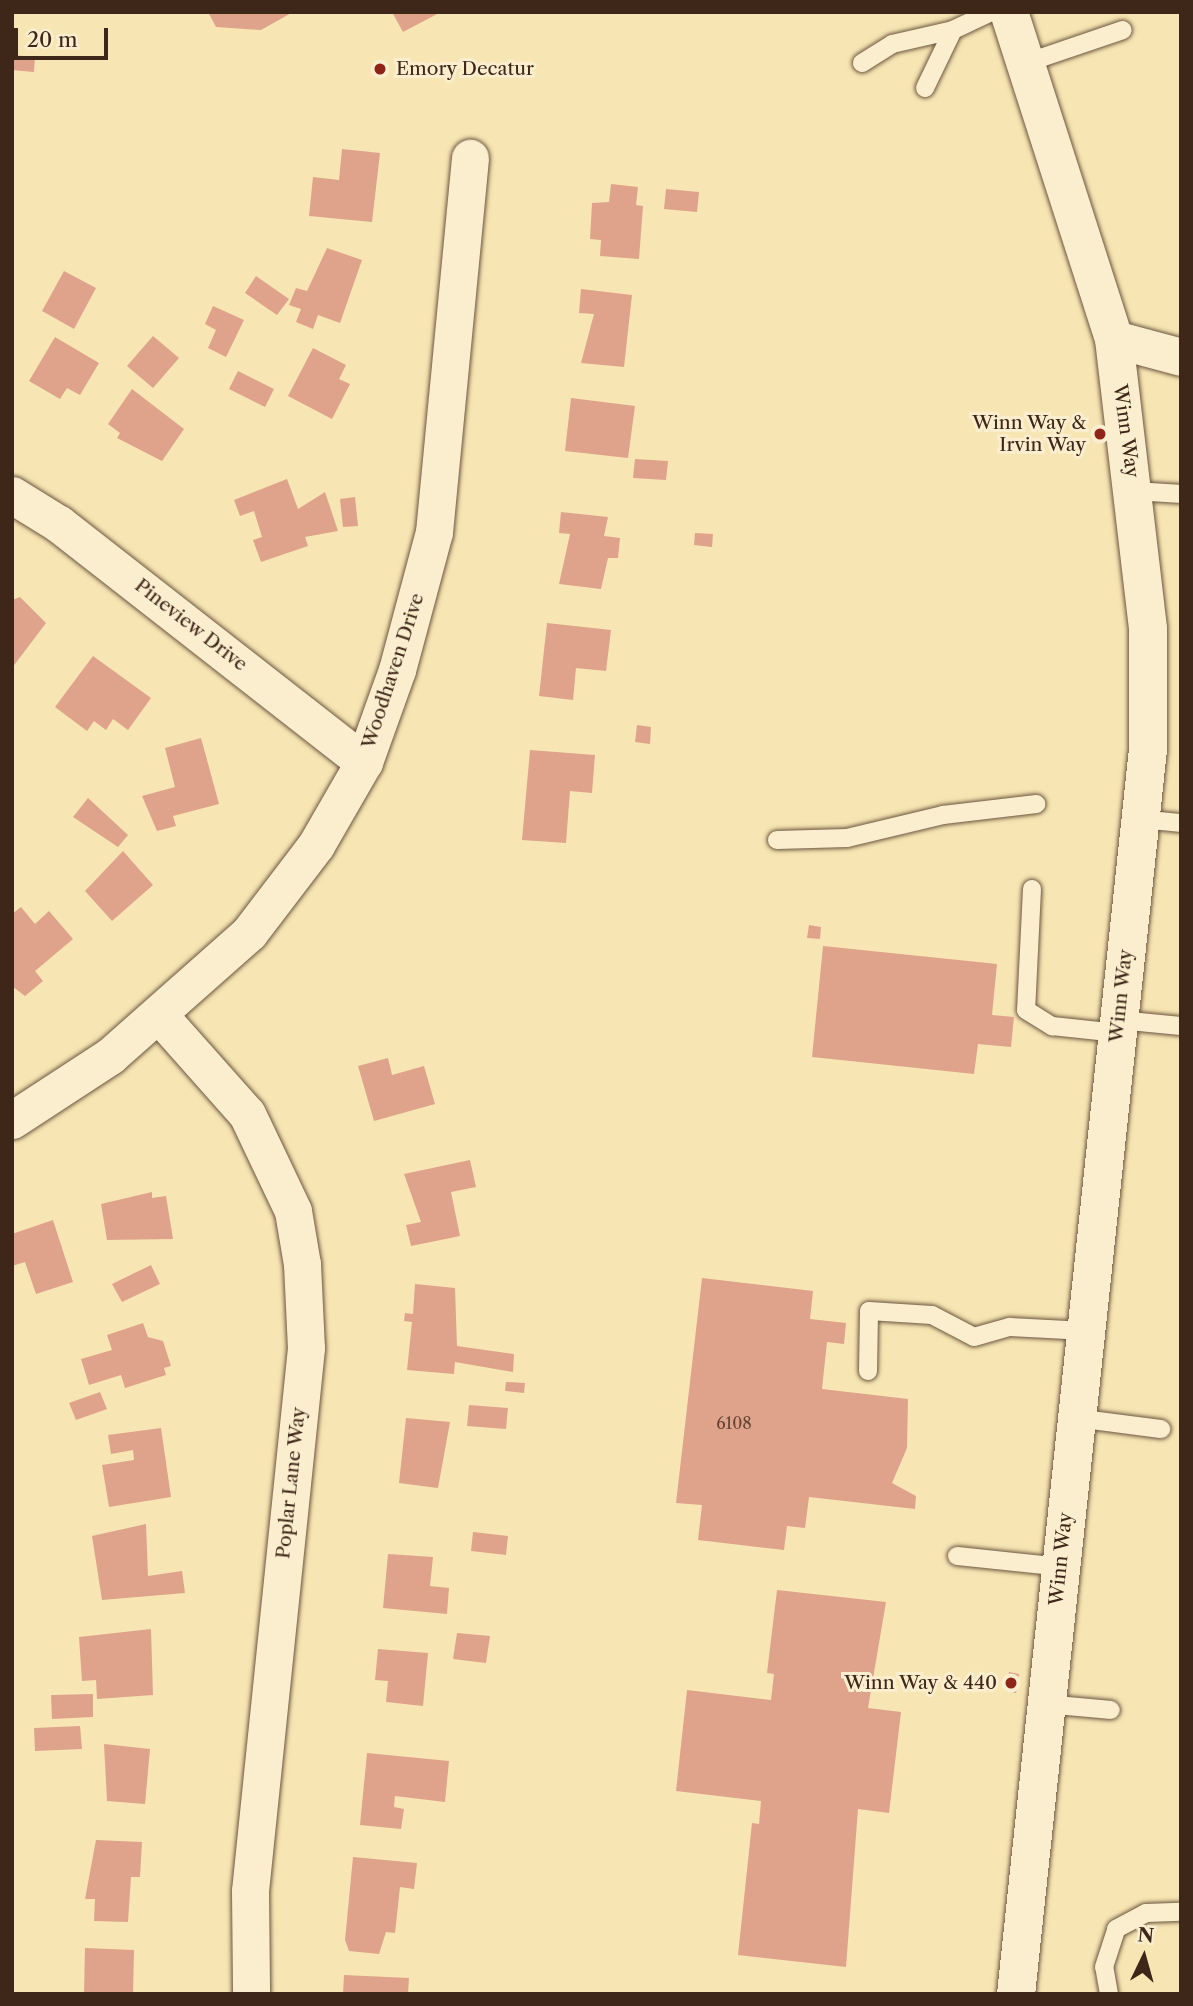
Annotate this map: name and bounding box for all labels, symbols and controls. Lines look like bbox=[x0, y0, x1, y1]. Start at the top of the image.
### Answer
scale bar bbox=[18, 14, 112, 58]
text: 20 m bbox=[27, 27, 78, 52]
place label: Emory Decatur bbox=[396, 58, 535, 80]
marker: Emory Decatur bbox=[370, 59, 390, 79]
street label: Winn Way bbox=[1108, 383, 1144, 479]
place label: Winn Way & Irvin Way bbox=[971, 412, 1086, 456]
marker: Winn Way & Irvin Way bbox=[1092, 426, 1108, 442]
street label: Pineview Drive bbox=[130, 574, 252, 676]
street label: Woodhaven Drive bbox=[357, 590, 429, 752]
street label: Winn Way bbox=[1105, 948, 1137, 1044]
street label: Poplar Lane Way bbox=[272, 1405, 310, 1561]
house number: 6108 bbox=[716, 1413, 752, 1433]
street label: Winn Way bbox=[1045, 1511, 1077, 1607]
place label: Winn Way & 440 bbox=[843, 1672, 997, 1694]
marker: Winn Way & 440 bbox=[1003, 1675, 1019, 1691]
north arrow bbox=[1109, 1922, 1179, 1992]
text: N bbox=[1137, 1923, 1155, 1948]

